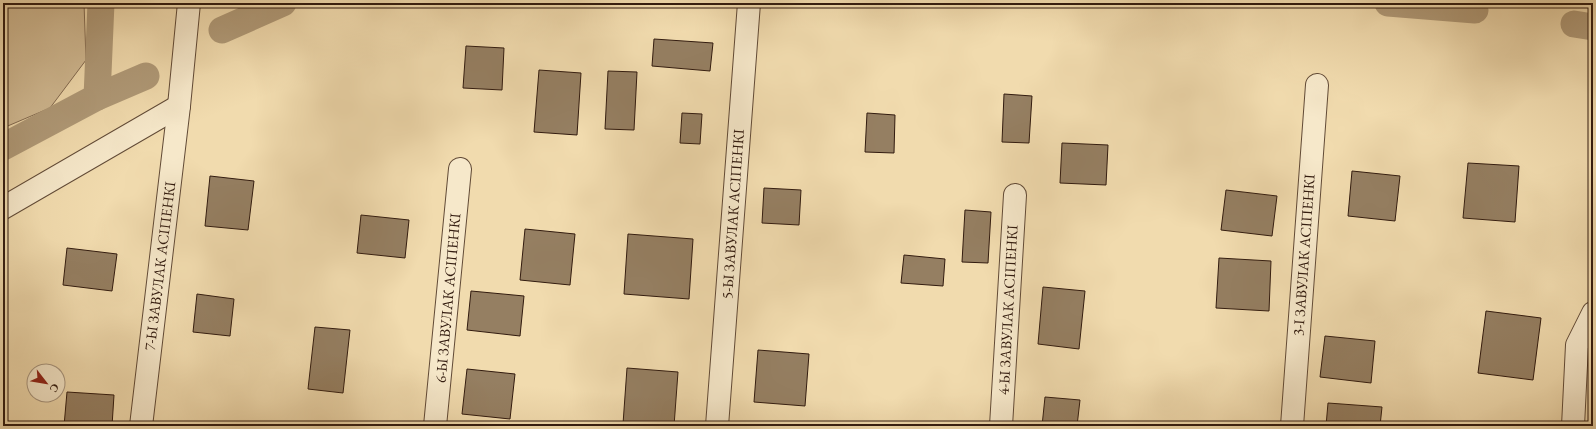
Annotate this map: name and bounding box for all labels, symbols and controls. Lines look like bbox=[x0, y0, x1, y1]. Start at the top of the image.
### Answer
street label: 5-Ы ЗАВУЛАК АСІПЕНКІ bbox=[717, 128, 748, 300]
street label: 3-І ЗАВУЛАК АСІПЕНКІ bbox=[1288, 173, 1319, 337]
street label: 7-Ы ЗАВУЛАК АСІПЕНКІ bbox=[140, 180, 179, 352]
street label: 6-Ы ЗАВУЛАК АСІПЕНКІ bbox=[431, 212, 464, 384]
street label: 4-Ы ЗАВУЛАК АСІПЕНКІ bbox=[994, 224, 1021, 395]
north arrow bbox=[26, 363, 66, 403]
text: С bbox=[46, 381, 63, 395]

